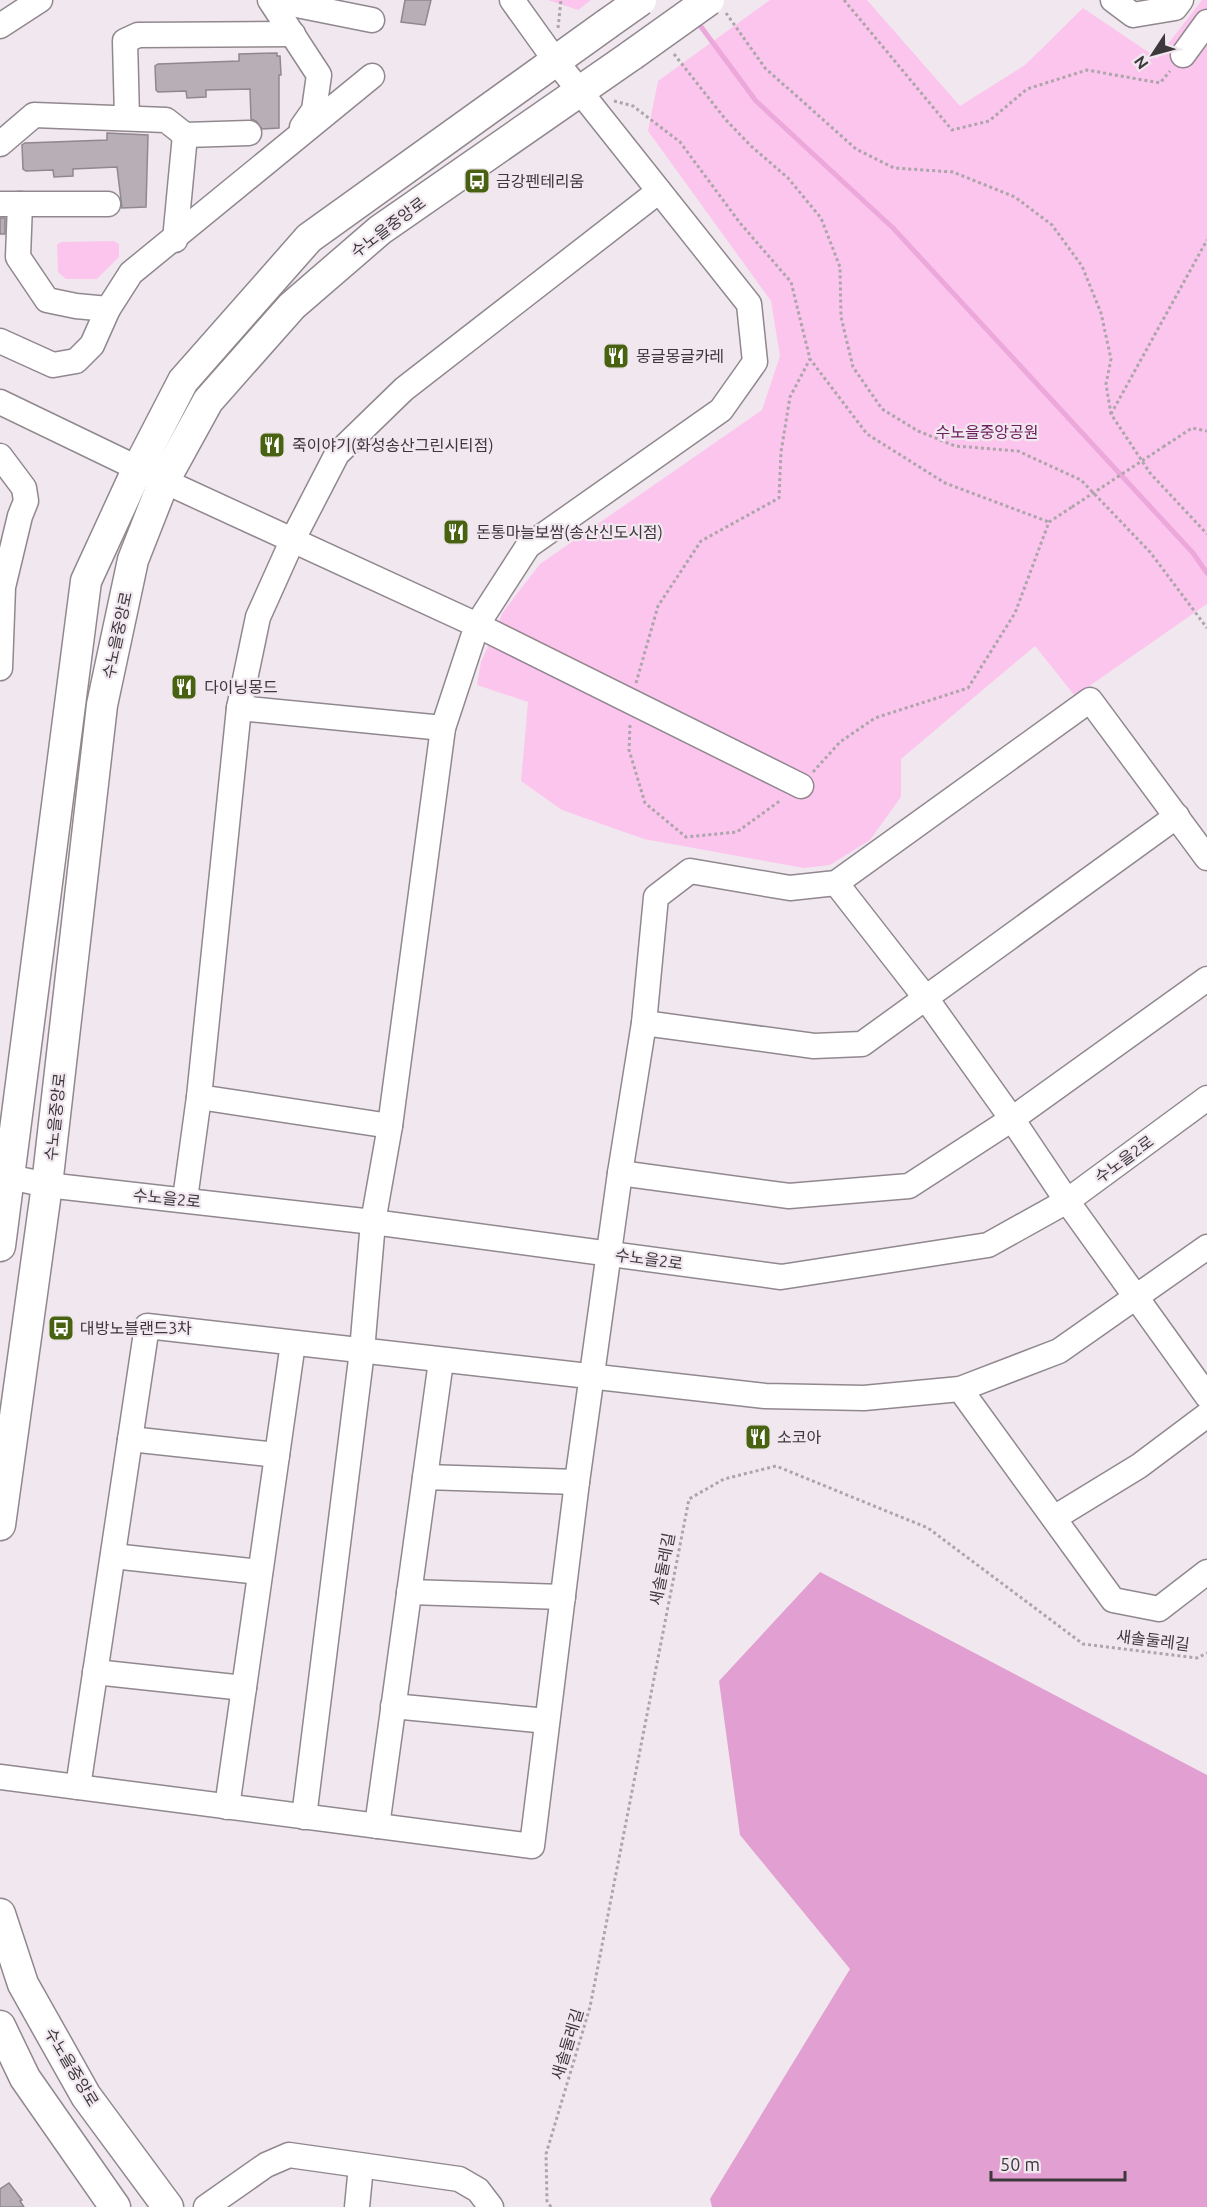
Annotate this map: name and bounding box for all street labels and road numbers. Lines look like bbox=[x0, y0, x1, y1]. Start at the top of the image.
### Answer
street label: 수노을중앙로 bbox=[347, 193, 429, 261]
street label: 수노을중앙로 bbox=[99, 590, 135, 680]
street label: 수노을중앙로 bbox=[41, 1072, 69, 1162]
street label: 수노을2로 bbox=[1091, 1132, 1157, 1186]
street label: 수노을2로 bbox=[132, 1186, 202, 1211]
street label: 수노을2로 bbox=[614, 1245, 684, 1273]
street label: 새솔둘레길 bbox=[646, 1531, 678, 1607]
street label: 새솔둘레길 bbox=[1115, 1627, 1191, 1653]
street label: 새솔둘레길 bbox=[548, 2006, 586, 2082]
street label: 수노을중앙로 bbox=[42, 2025, 103, 2110]

